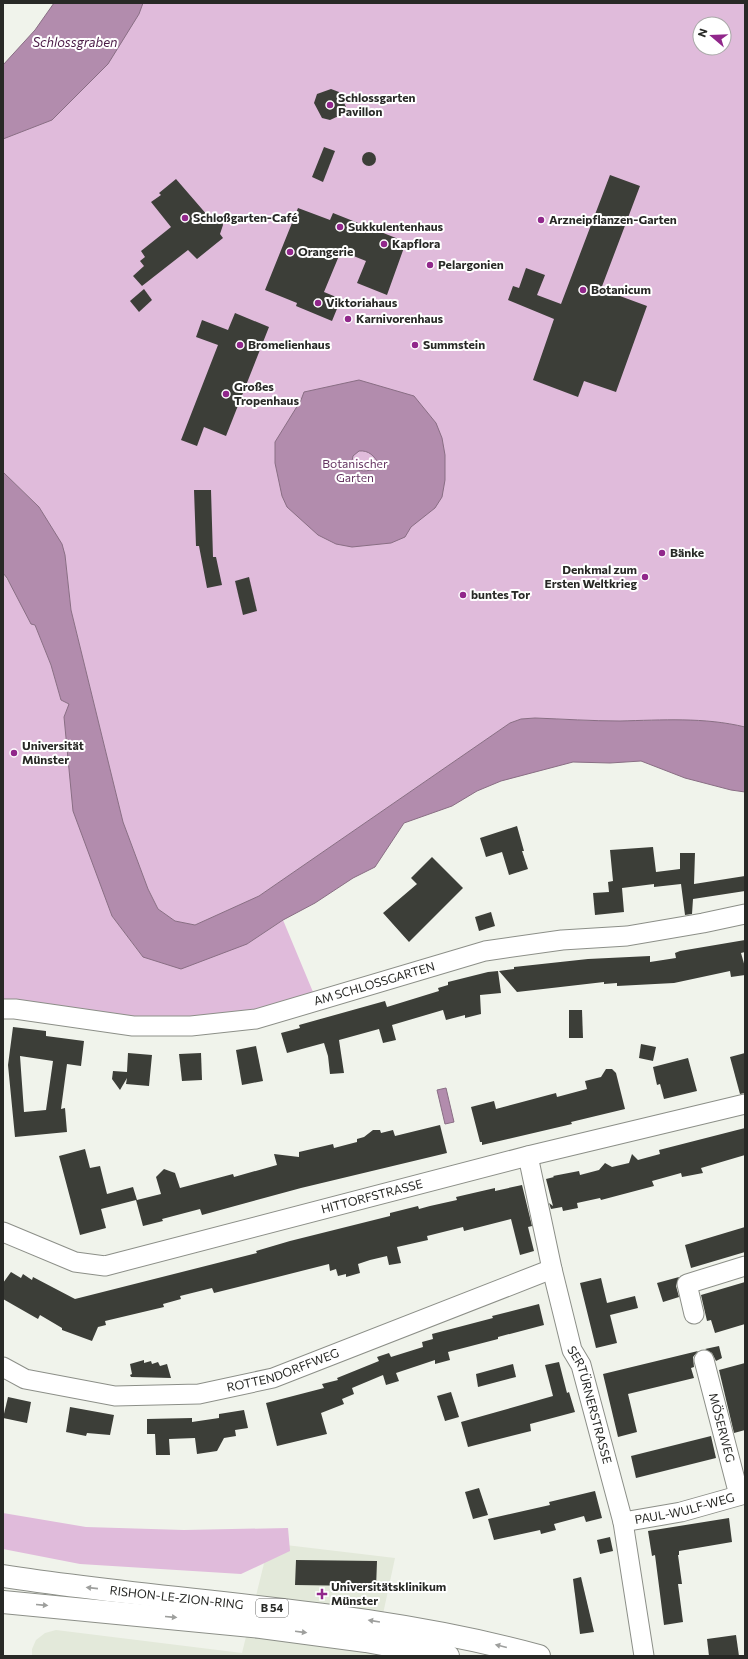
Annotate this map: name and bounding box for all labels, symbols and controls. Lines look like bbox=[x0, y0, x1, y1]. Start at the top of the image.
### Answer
north arrow bbox=[692, 16, 732, 56]
text: N bbox=[695, 27, 710, 39]
water label: Schlossgraben bbox=[32, 34, 118, 50]
place label: Schlossgarten Pavillon bbox=[338, 90, 416, 118]
marker: Schlossgarten Pavillon bbox=[325, 100, 335, 110]
place label: Schloßgarten-Café bbox=[193, 210, 298, 224]
place label: Arzneipflanzen-Garten bbox=[549, 212, 677, 226]
marker: Schloßgarten-Café bbox=[180, 213, 190, 223]
marker: Arzneipflanzen-Garten bbox=[536, 215, 546, 225]
place label: Sukkulentenhaus bbox=[348, 219, 444, 233]
marker: Sukkulentenhaus bbox=[335, 222, 345, 232]
place label: Kapflora bbox=[392, 236, 440, 250]
marker: Kapflora bbox=[379, 239, 389, 249]
place label: Orangerie bbox=[298, 244, 353, 258]
marker: Orangerie bbox=[285, 247, 295, 257]
place label: Pelargonien bbox=[438, 257, 504, 271]
marker: Pelargonien bbox=[425, 260, 435, 270]
place label: Botanicum bbox=[591, 282, 651, 296]
marker: Botanicum bbox=[578, 285, 588, 295]
place label: Viktoriahaus bbox=[326, 295, 398, 309]
marker: Viktoriahaus bbox=[313, 298, 323, 308]
place label: Karnivorenhaus bbox=[356, 311, 444, 325]
marker: Karnivorenhaus bbox=[343, 314, 353, 324]
place label: Bromelienhaus bbox=[248, 337, 331, 351]
place label: Summstein bbox=[423, 337, 485, 351]
marker: Bromelienhaus bbox=[235, 340, 245, 350]
marker: Summstein bbox=[410, 340, 420, 350]
place label: Großes Tropenhaus bbox=[234, 379, 299, 407]
marker: Großes Tropenhaus bbox=[221, 389, 231, 399]
park label: Botanischer Garten bbox=[322, 456, 388, 484]
place label: Bänke bbox=[670, 545, 704, 559]
marker: Bänke bbox=[657, 548, 667, 558]
place label: Denkmal zum Ersten Weltkrieg bbox=[544, 562, 637, 590]
marker: Denkmal zum Ersten Weltkrieg bbox=[640, 572, 650, 582]
place label: buntes Tor bbox=[471, 587, 530, 601]
marker: buntes Tor bbox=[458, 590, 468, 600]
place label: Universität Münster bbox=[22, 738, 84, 766]
marker: Universität Münster bbox=[9, 748, 19, 758]
street label: AM SCHLOSSGARTEN bbox=[312, 958, 436, 1008]
street label: HITTORFSTRASSE bbox=[319, 1176, 424, 1216]
street label: SERTÜRNERSTRASSE bbox=[565, 1343, 615, 1465]
street label: ROTTENDORFFWEG bbox=[225, 1345, 341, 1394]
street label: MÖSERWEG bbox=[707, 1391, 738, 1464]
street label: PAUL-WULF-WEG bbox=[633, 1489, 736, 1526]
place label: Universitätsklinikum Münster bbox=[331, 1579, 446, 1607]
street label: RISHON-LE-ZION-RING bbox=[109, 1582, 244, 1611]
one-way arrow bbox=[85, 1584, 98, 1591]
marker: Universitätsklinikum Münster bbox=[316, 1588, 328, 1600]
road number: B 54 bbox=[256, 1599, 288, 1617]
one-way arrow bbox=[36, 1602, 48, 1609]
one-way arrow bbox=[165, 1614, 177, 1621]
one-way arrow bbox=[367, 1618, 380, 1624]
one-way arrow bbox=[294, 1629, 307, 1635]
one-way arrow bbox=[495, 1643, 507, 1649]

